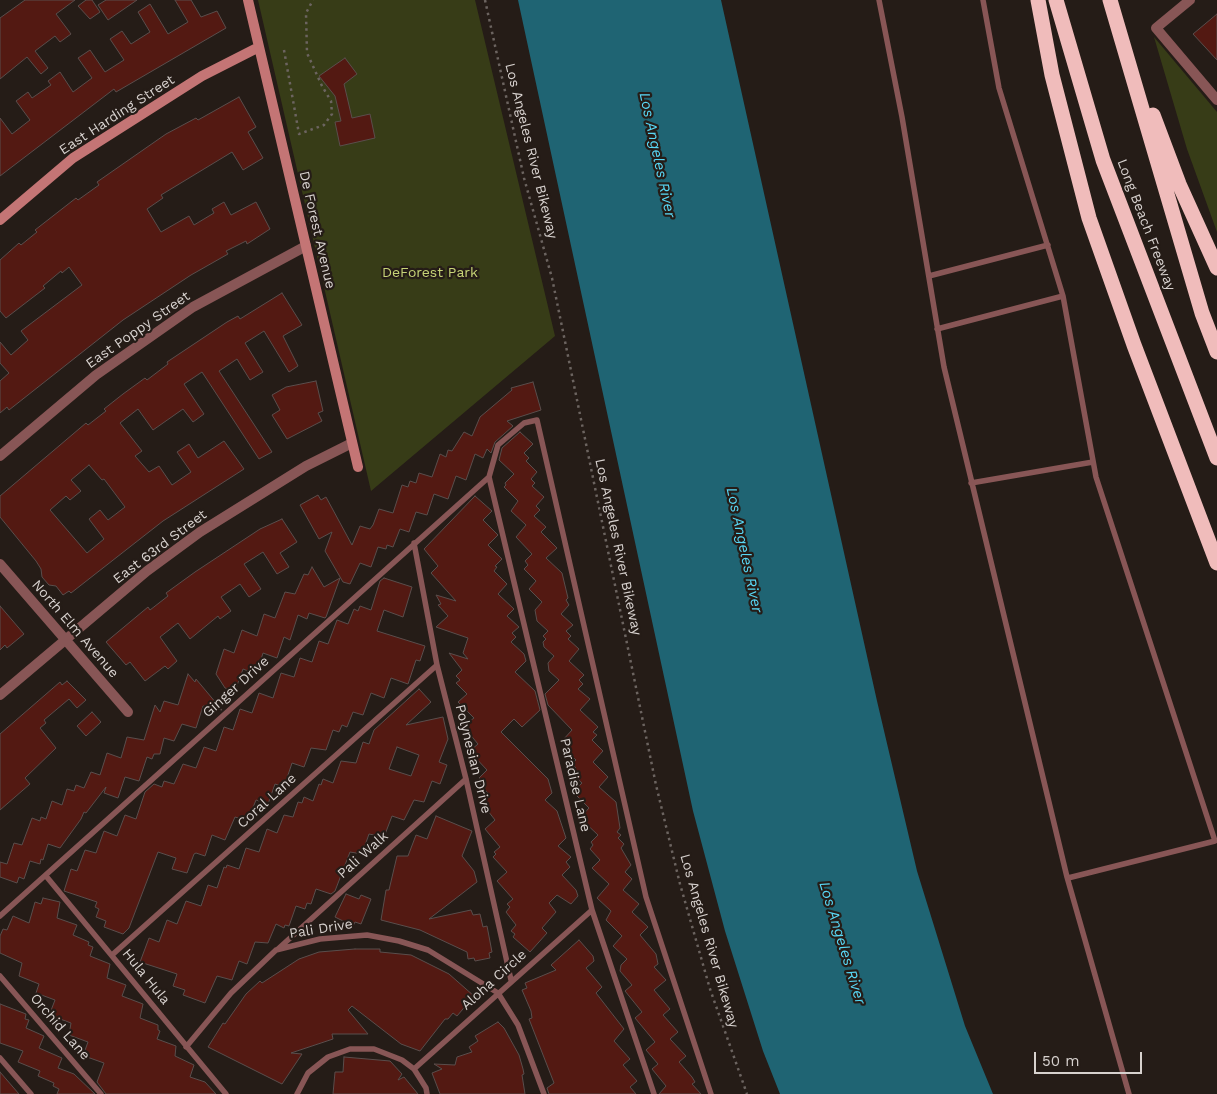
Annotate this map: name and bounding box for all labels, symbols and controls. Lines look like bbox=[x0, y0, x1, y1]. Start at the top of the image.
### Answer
street label: Los Angeles River Bikeway bbox=[501, 62, 561, 240]
street label: East Harding Street bbox=[56, 71, 178, 159]
water label: Los Angeles River bbox=[635, 91, 679, 219]
street label: Long Beach Freeway bbox=[1113, 157, 1179, 293]
street label: De Forest Avenue bbox=[295, 170, 339, 290]
park label: DeForest Park bbox=[382, 265, 478, 281]
street label: East Poppy Street bbox=[83, 288, 193, 372]
street label: Los Angeles River Bikeway bbox=[591, 457, 645, 637]
water label: Los Angeles River bbox=[722, 486, 766, 614]
street label: East 63rd Street bbox=[110, 506, 210, 588]
street label: North Elm Avenue bbox=[28, 577, 122, 681]
street label: Ginger Drive bbox=[199, 653, 273, 721]
street label: Polynesian Drive bbox=[451, 703, 495, 815]
street label: Paradise Lane bbox=[556, 736, 594, 834]
street label: Coral Lane bbox=[234, 770, 300, 832]
street label: Pali Walk bbox=[334, 828, 392, 882]
street label: Los Angeles River Bikeway bbox=[676, 852, 742, 1030]
water label: Los Angeles River bbox=[815, 879, 869, 1007]
street label: Pali Drive bbox=[288, 916, 354, 942]
street label: Hula Hula bbox=[118, 946, 174, 1008]
street label: Aloha Circle bbox=[458, 946, 530, 1014]
street label: Orchid Lane bbox=[27, 990, 93, 1064]
scale bar bbox=[1037, 1042, 1144, 1074]
text: 50 m bbox=[1042, 1052, 1079, 1070]

